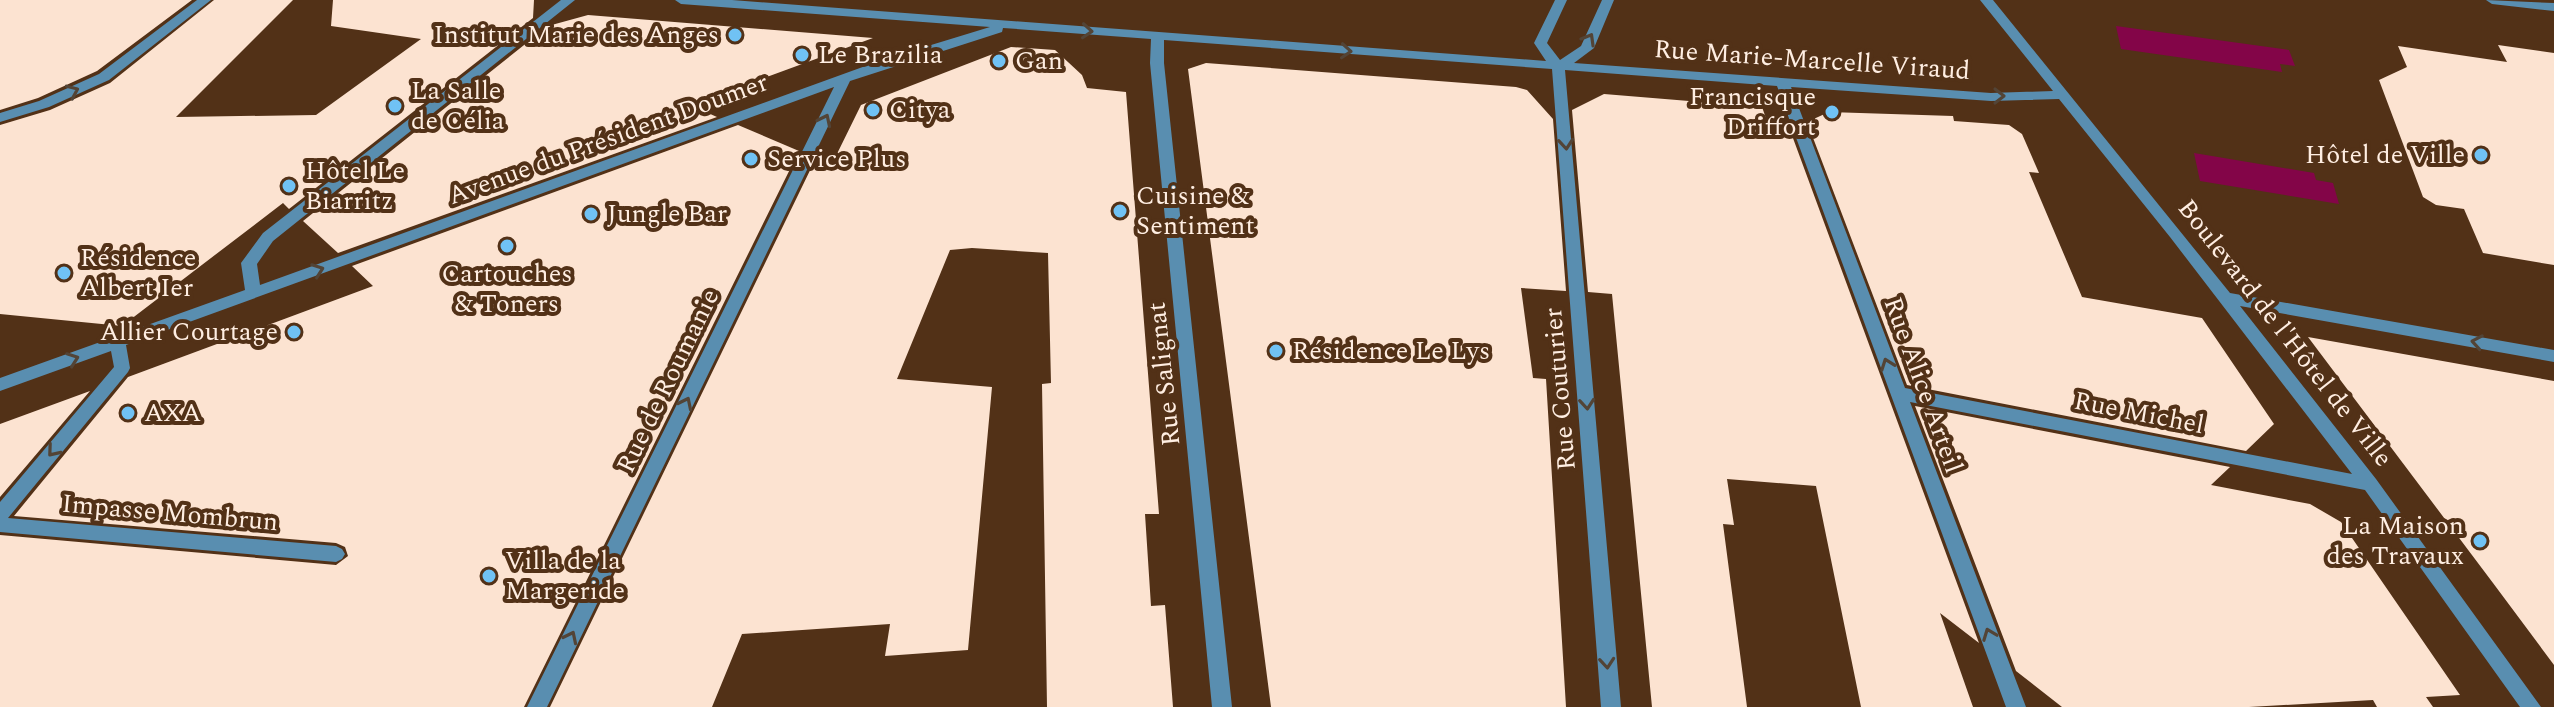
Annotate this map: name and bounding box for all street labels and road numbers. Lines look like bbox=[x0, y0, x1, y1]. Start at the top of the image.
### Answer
street label: Rue Marie-Marcelle Viraud bbox=[1653, 29, 1971, 91]
street label: Avenue du Président Doumer bbox=[442, 62, 774, 216]
street label: Boulevard de l'Hôtel de Ville bbox=[2168, 190, 2402, 476]
street label: Rue de Roumanie bbox=[606, 282, 730, 480]
street label: Rue Alice Arteil bbox=[1873, 291, 1973, 479]
street label: Rue Salignat bbox=[1137, 300, 1191, 448]
street label: Rue Couturier bbox=[1533, 306, 1587, 472]
street label: Rue Michel bbox=[2071, 381, 2207, 445]
street label: Impasse Mombrun bbox=[60, 484, 280, 542]

